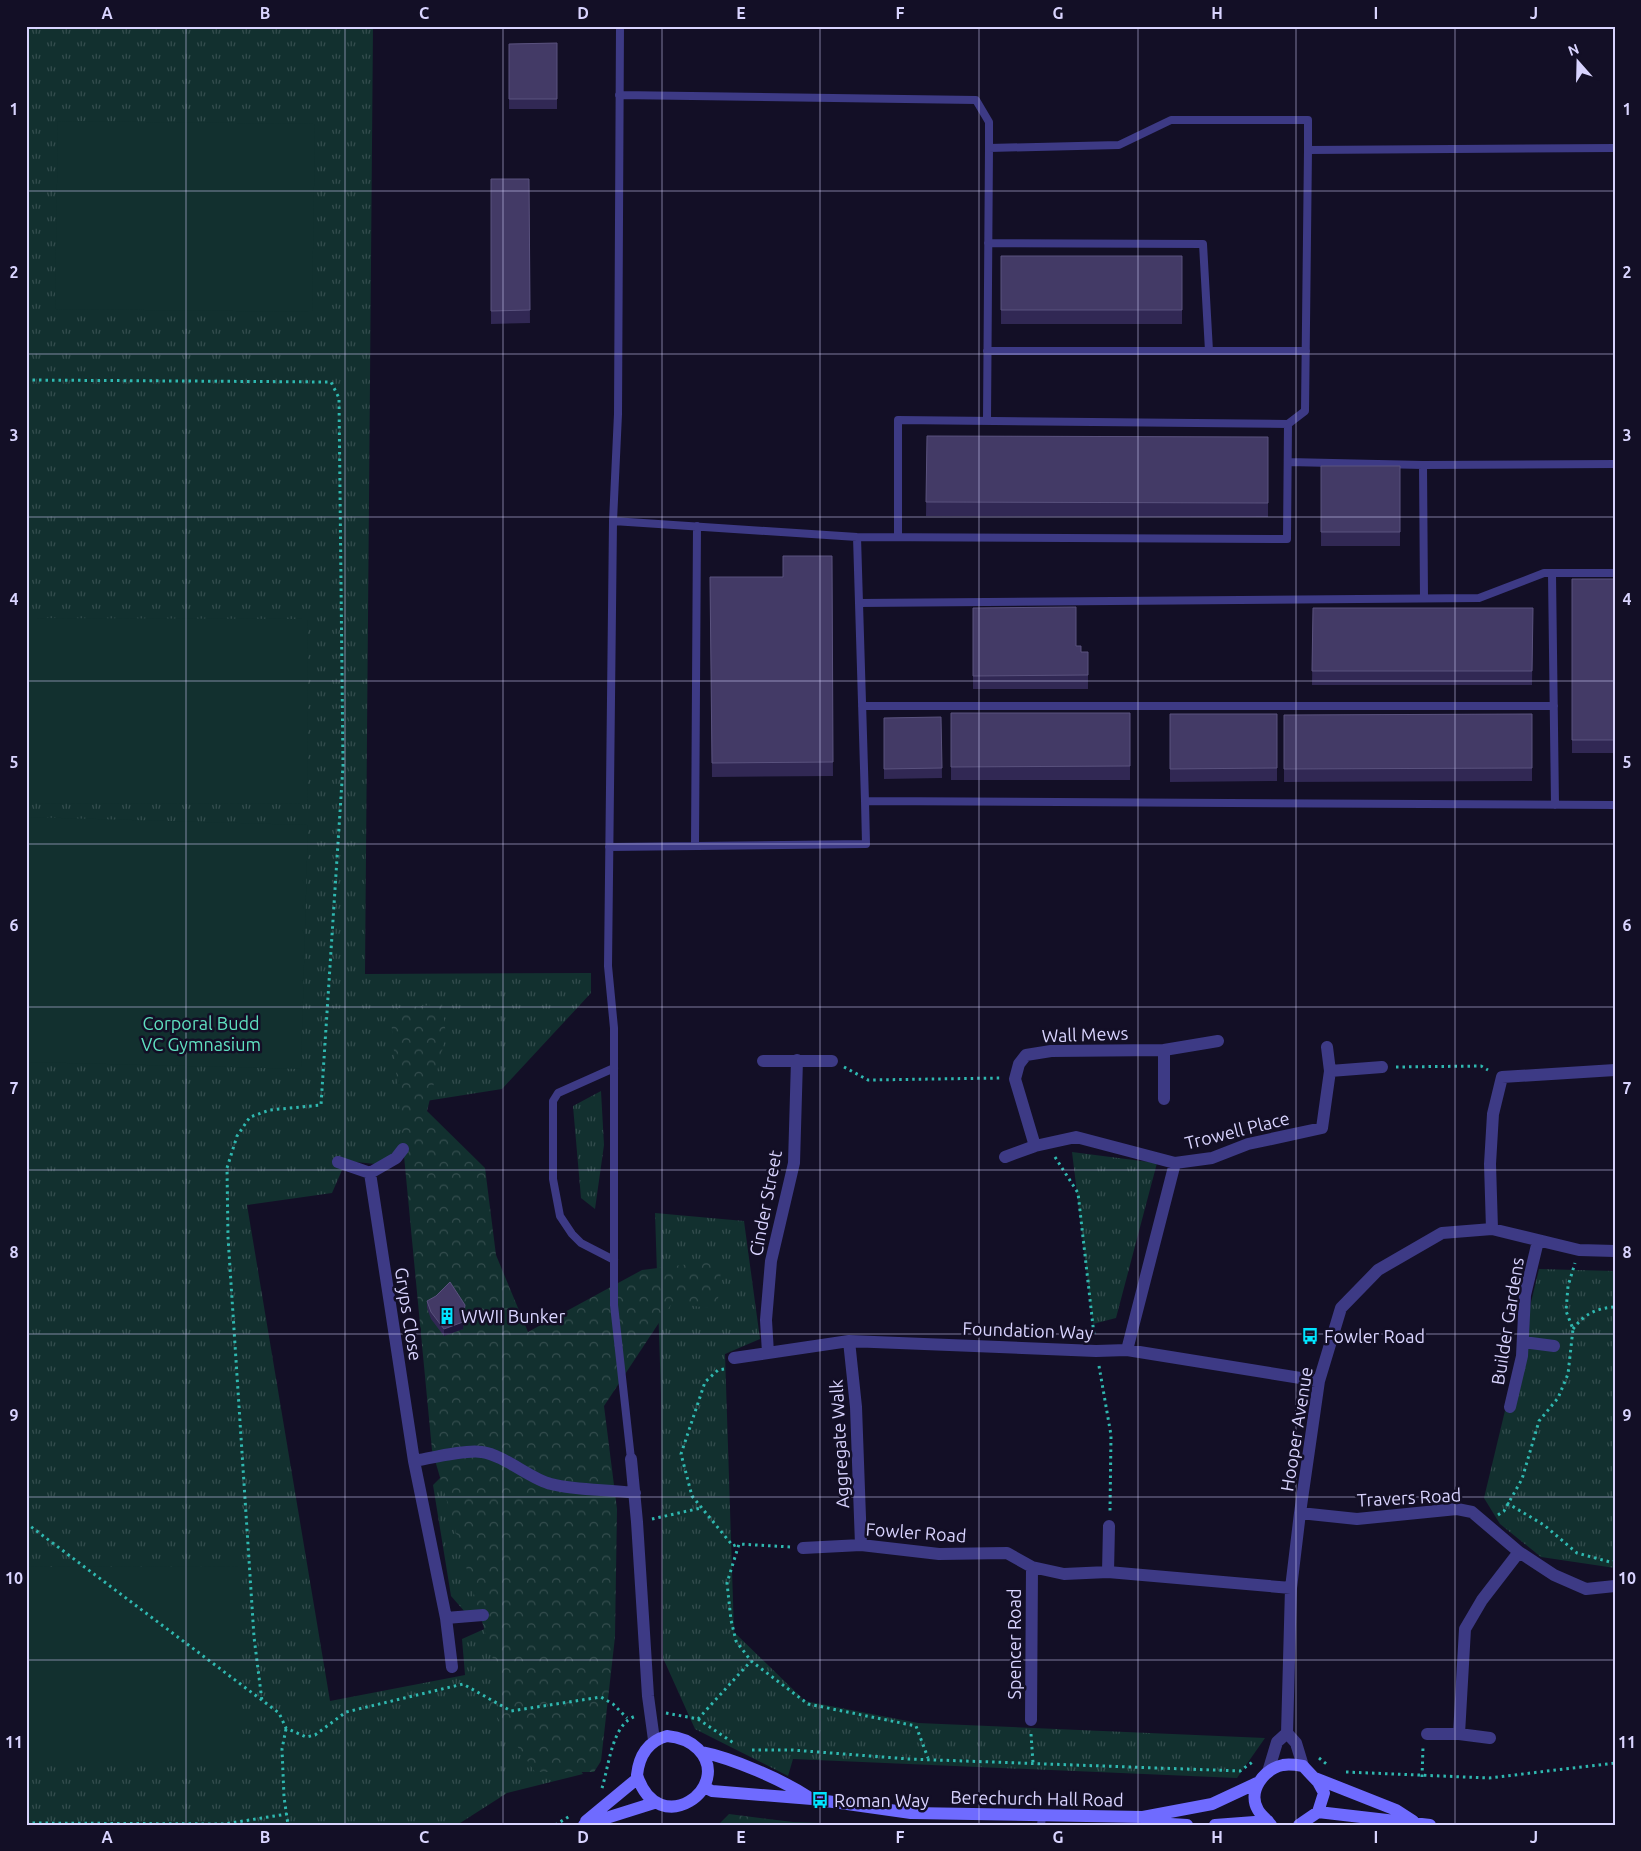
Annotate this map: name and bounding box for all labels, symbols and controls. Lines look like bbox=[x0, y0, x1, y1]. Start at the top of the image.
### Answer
text: A bbox=[101, 4, 113, 22]
text: B bbox=[260, 4, 270, 22]
text: C bbox=[419, 4, 429, 22]
text: D bbox=[577, 4, 589, 22]
text: E bbox=[736, 4, 746, 22]
text: F bbox=[896, 4, 905, 22]
text: G bbox=[1052, 4, 1064, 22]
text: H bbox=[1211, 4, 1223, 22]
text: I bbox=[1374, 4, 1378, 22]
text: J bbox=[1530, 4, 1538, 22]
north arrow bbox=[1554, 38, 1604, 88]
text: N bbox=[1566, 40, 1581, 59]
text: 1 bbox=[9, 100, 19, 118]
text: 1 bbox=[1622, 100, 1632, 118]
text: 2 bbox=[9, 263, 19, 281]
text: 2 bbox=[1622, 263, 1632, 281]
text: 3 bbox=[9, 426, 19, 444]
text: 3 bbox=[1622, 426, 1632, 444]
text: 4 bbox=[9, 590, 19, 608]
text: 4 bbox=[1622, 590, 1632, 608]
text: 5 bbox=[9, 753, 19, 771]
text: 5 bbox=[1622, 753, 1632, 771]
text: 6 bbox=[9, 916, 19, 934]
text: 6 bbox=[1622, 916, 1632, 934]
park label: Corporal Budd VC Gymnasium bbox=[141, 1013, 261, 1054]
street label: Wall Mews bbox=[1041, 1022, 1129, 1046]
text: 7 bbox=[9, 1079, 19, 1097]
text: 7 bbox=[1622, 1079, 1632, 1097]
street label: Trowell Place bbox=[1183, 1107, 1291, 1153]
street label: Cinder Street bbox=[745, 1148, 785, 1258]
text: 8 bbox=[9, 1243, 19, 1261]
text: 8 bbox=[1622, 1243, 1632, 1261]
street label: Builder Gardens bbox=[1487, 1256, 1527, 1386]
street label: Gryps Close bbox=[392, 1266, 426, 1362]
building icon: WWII Bunker bbox=[437, 1306, 457, 1326]
place label: WWII Bunker bbox=[461, 1306, 566, 1326]
street label: Foundation Way bbox=[962, 1318, 1094, 1342]
bus stop icon: Fowler Road bbox=[1300, 1326, 1320, 1346]
place label: Fowler Road bbox=[1324, 1326, 1425, 1346]
street label: Hooper Avenue bbox=[1276, 1365, 1316, 1493]
street label: Aggregate Walk bbox=[826, 1379, 852, 1509]
text: 9 bbox=[9, 1406, 19, 1424]
text: 9 bbox=[1622, 1406, 1632, 1424]
street label: Travers Road bbox=[1356, 1484, 1462, 1510]
street label: Fowler Road bbox=[865, 1519, 967, 1545]
text: 10 bbox=[5, 1569, 23, 1587]
text: 10 bbox=[1618, 1569, 1636, 1587]
street label: Spencer Road bbox=[1004, 1589, 1024, 1699]
text: 11 bbox=[5, 1733, 23, 1751]
text: 11 bbox=[1618, 1733, 1636, 1751]
street label: Berechurch Hall Road bbox=[950, 1786, 1124, 1810]
bus stop icon: Roman Way bbox=[810, 1790, 830, 1810]
place label: Roman Way bbox=[834, 1790, 929, 1810]
text: A bbox=[101, 1828, 113, 1846]
text: B bbox=[260, 1828, 270, 1846]
text: C bbox=[419, 1828, 429, 1846]
text: D bbox=[577, 1828, 589, 1846]
text: E bbox=[736, 1828, 746, 1846]
text: F bbox=[896, 1828, 905, 1846]
text: G bbox=[1052, 1828, 1064, 1846]
text: H bbox=[1211, 1828, 1223, 1846]
text: I bbox=[1374, 1828, 1378, 1846]
text: J bbox=[1530, 1828, 1538, 1846]

